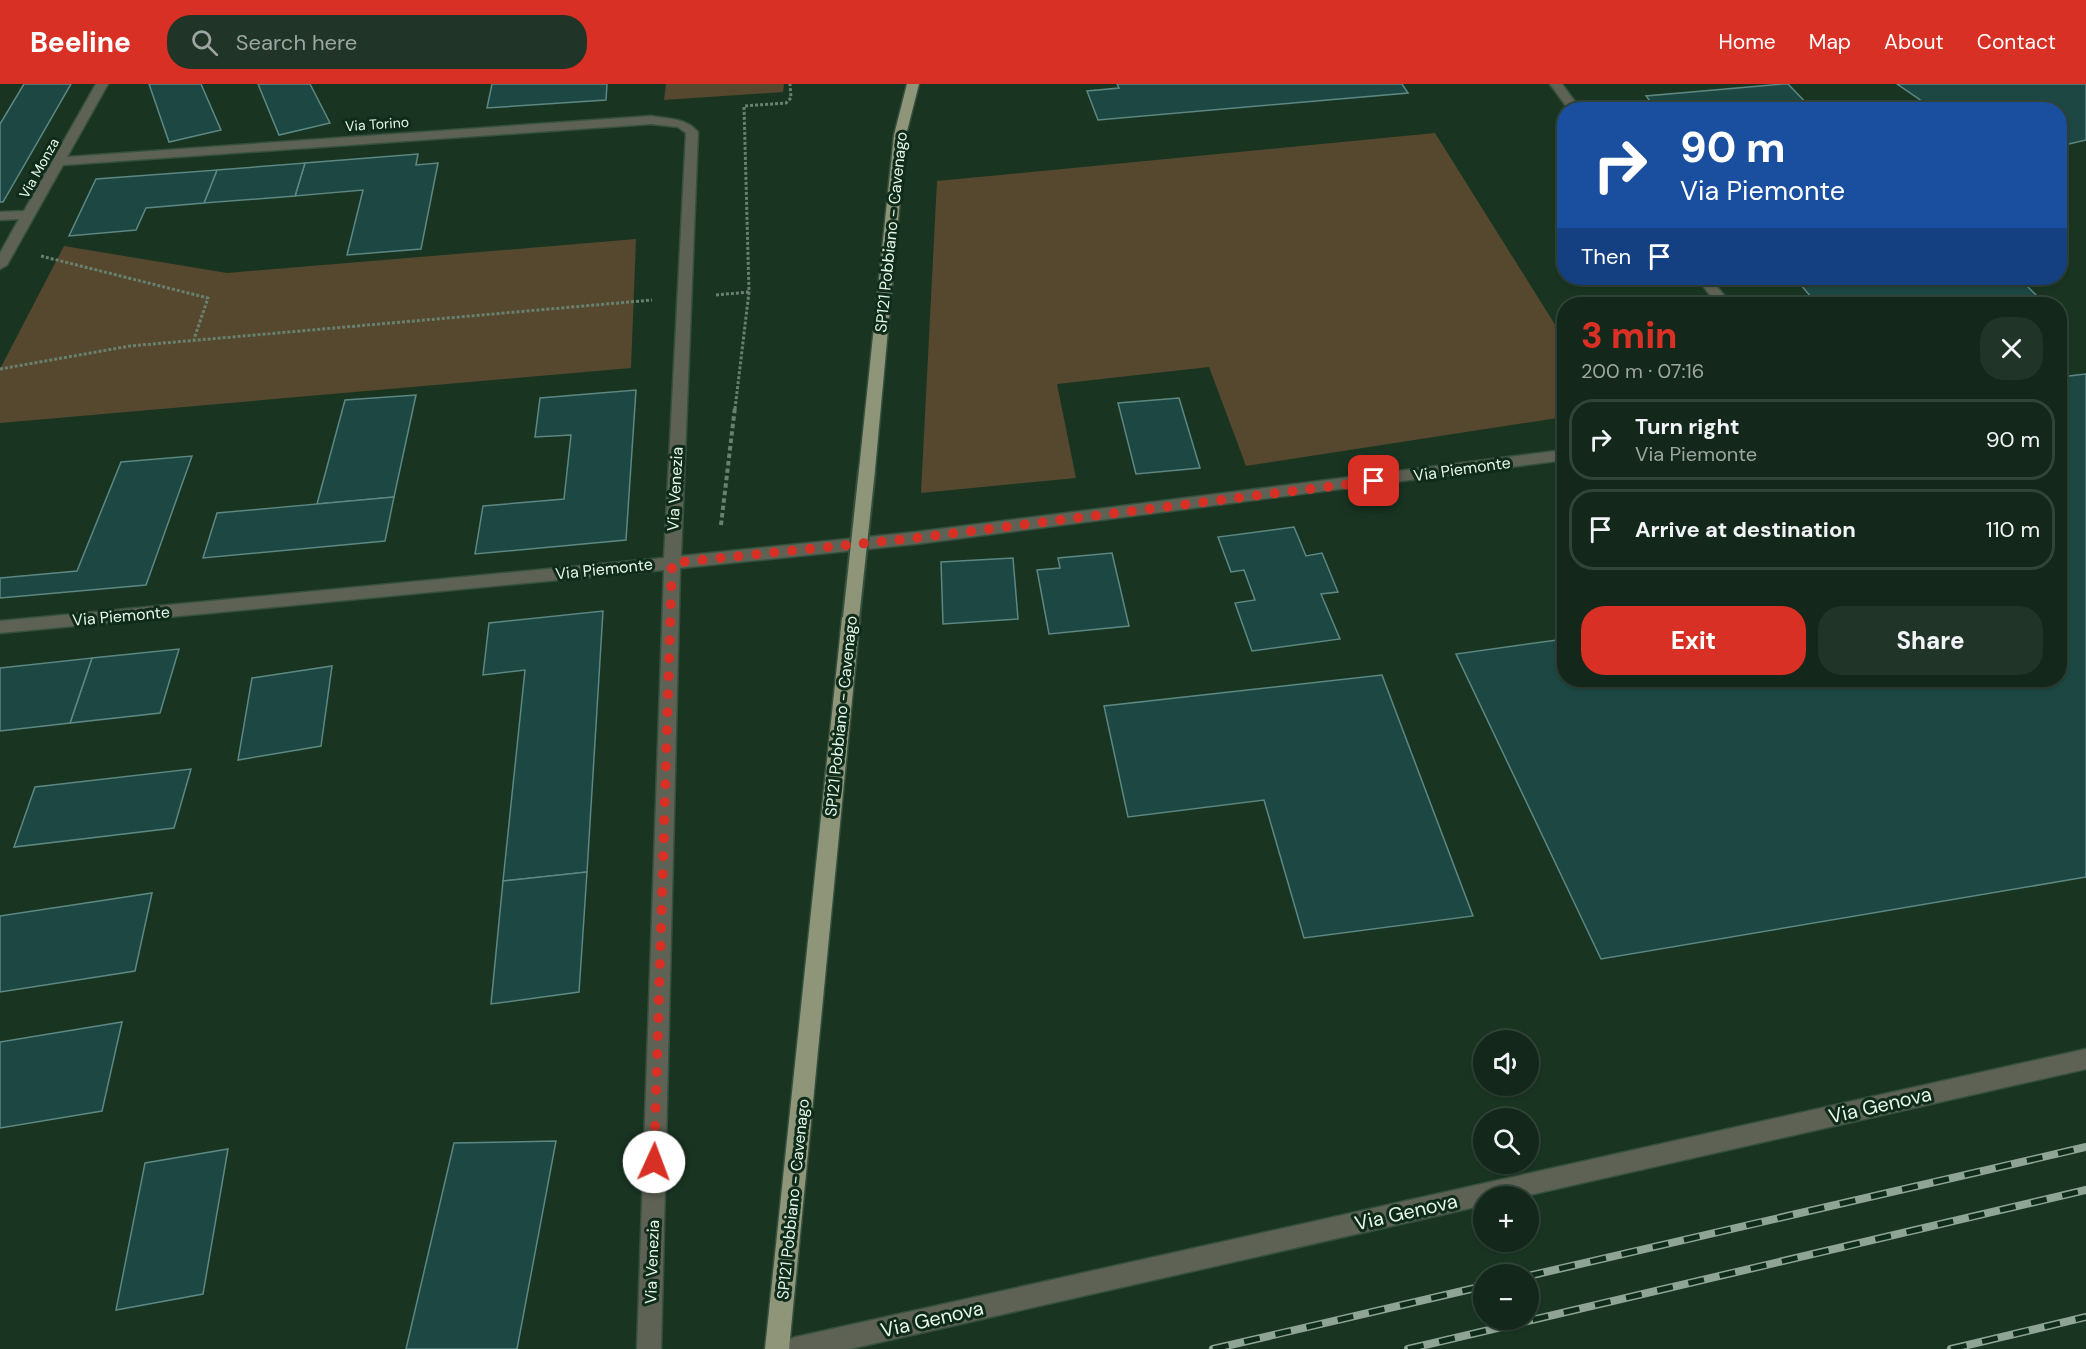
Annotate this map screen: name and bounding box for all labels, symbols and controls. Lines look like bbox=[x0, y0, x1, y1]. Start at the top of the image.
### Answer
search box bbox=[167, 15, 587, 69]
text: Beeline bbox=[30, 24, 131, 61]
icon: search bbox=[188, 26, 221, 59]
text: Search here bbox=[236, 28, 357, 57]
text: Home bbox=[1718, 28, 1776, 56]
text: Map bbox=[1809, 28, 1851, 56]
text: About bbox=[1884, 28, 1944, 56]
text: Contact bbox=[1977, 28, 2056, 56]
street label: Via Torino bbox=[345, 113, 409, 135]
text: 90 m bbox=[1680, 120, 1786, 175]
icon: right bbox=[1581, 126, 1659, 204]
street label: SP121 Pobbiano - Cavenago bbox=[870, 131, 912, 333]
street label: Via Monza bbox=[15, 135, 63, 201]
text: Via Piemonte bbox=[1680, 173, 1845, 208]
icon: arrive bbox=[1643, 240, 1676, 273]
text: Then bbox=[1581, 242, 1631, 271]
text: 3 min bbox=[1581, 312, 1677, 359]
button: close bbox=[1980, 317, 2043, 380]
text: 200 m · 07:16 bbox=[1581, 358, 1704, 384]
text: Turn right bbox=[1635, 412, 1740, 441]
icon: right bbox=[1584, 423, 1617, 456]
text: 90 m bbox=[1986, 425, 2040, 454]
text: Via Piemonte bbox=[1635, 441, 1757, 467]
street label: Via Venezia bbox=[662, 446, 688, 532]
street label: Via Piemonte bbox=[1412, 452, 1512, 486]
pin bbox=[1348, 455, 1399, 506]
icon: arrive bbox=[1357, 464, 1390, 497]
icon: arrive bbox=[1584, 513, 1617, 546]
text: Arrive at destination bbox=[1635, 515, 1856, 544]
text: 110 m bbox=[1986, 515, 2040, 544]
street label: Via Piemonte bbox=[554, 553, 654, 585]
street label: Via Piemonte bbox=[71, 601, 171, 631]
button: Exit bbox=[1581, 606, 1806, 675]
button: Share bbox=[1818, 606, 2043, 675]
street label: SP121 Pobbiano - Cavenago bbox=[820, 615, 862, 817]
map controls bbox=[1473, 1030, 1539, 1330]
button: sound bbox=[1473, 1030, 1539, 1096]
street label: Via Genova bbox=[1826, 1081, 1934, 1129]
street label: SP121 Pobbiano - Cavenago bbox=[772, 1098, 814, 1300]
button: search bbox=[1473, 1108, 1539, 1174]
position arrow bbox=[622, 1130, 686, 1194]
button: + bbox=[1473, 1186, 1539, 1252]
street label: Via Genova bbox=[1352, 1188, 1460, 1236]
street label: Via Venezia bbox=[640, 1219, 664, 1305]
button: − bbox=[1473, 1264, 1539, 1330]
street label: Via Genova bbox=[878, 1295, 986, 1343]

